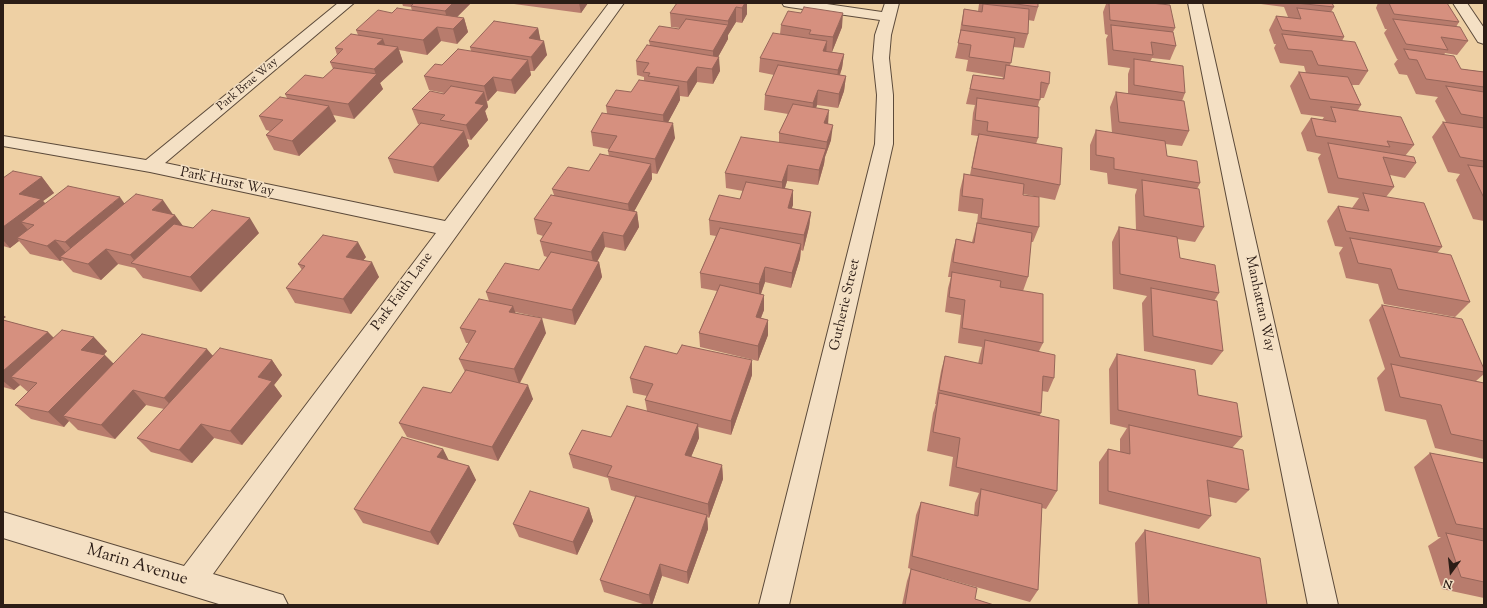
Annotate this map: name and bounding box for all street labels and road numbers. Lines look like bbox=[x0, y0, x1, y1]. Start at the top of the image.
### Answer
street label: Park Brae Way bbox=[215, 55, 281, 115]
street label: Park Hurst Way bbox=[179, 165, 275, 201]
street label: Park Faith Lane bbox=[369, 249, 437, 335]
street label: Manhattan Way bbox=[1241, 255, 1277, 353]
street label: Gutherie Street bbox=[827, 257, 865, 353]
street label: Marin Avenue bbox=[84, 541, 190, 591]

